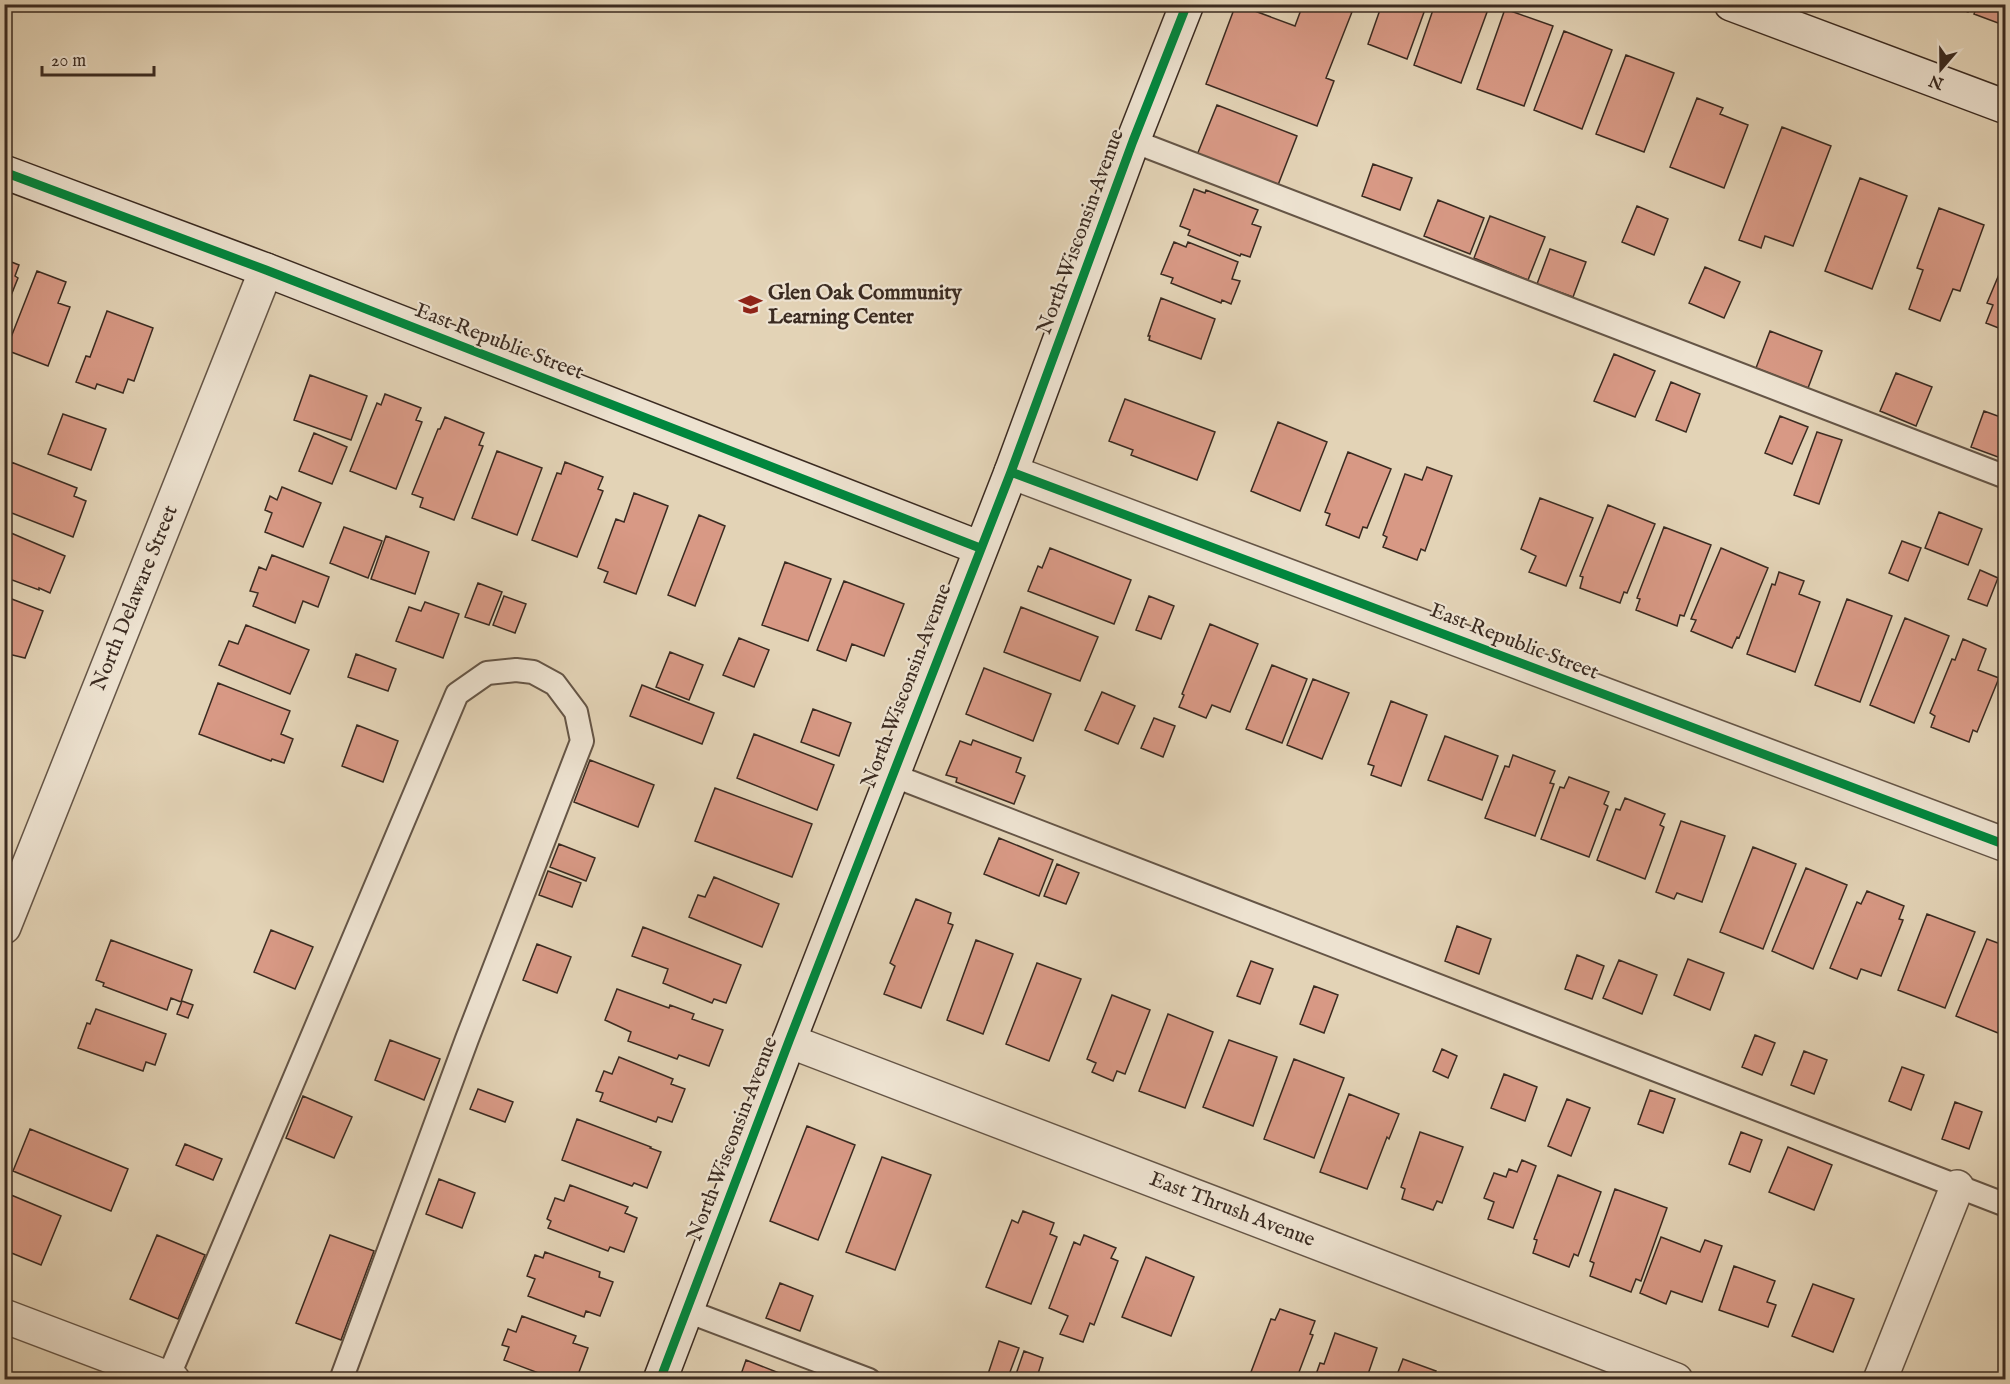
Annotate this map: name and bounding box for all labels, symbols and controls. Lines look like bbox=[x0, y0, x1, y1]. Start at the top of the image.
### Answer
scale bar bbox=[42, 39, 154, 77]
north arrow bbox=[1911, 39, 1971, 99]
text: 20 m bbox=[51, 50, 86, 73]
text: N bbox=[1926, 69, 1947, 93]
street label: North Wisconsin Avenue bbox=[1031, 125, 1131, 339]
place label: Glen Oak Community Learning Center bbox=[768, 280, 963, 331]
school or university icon: Glen Oak Community Learning Center bbox=[737, 292, 763, 318]
street label: East Republic Street bbox=[411, 297, 587, 387]
street label: North Delaware Street bbox=[85, 501, 185, 695]
street label: North Wisconsin Avenue bbox=[856, 580, 959, 792]
street label: East Republic Street bbox=[1426, 597, 1602, 687]
street label: North Wisconsin Avenue bbox=[682, 1033, 785, 1245]
street label: East Thrush Avenue bbox=[1145, 1166, 1319, 1254]

